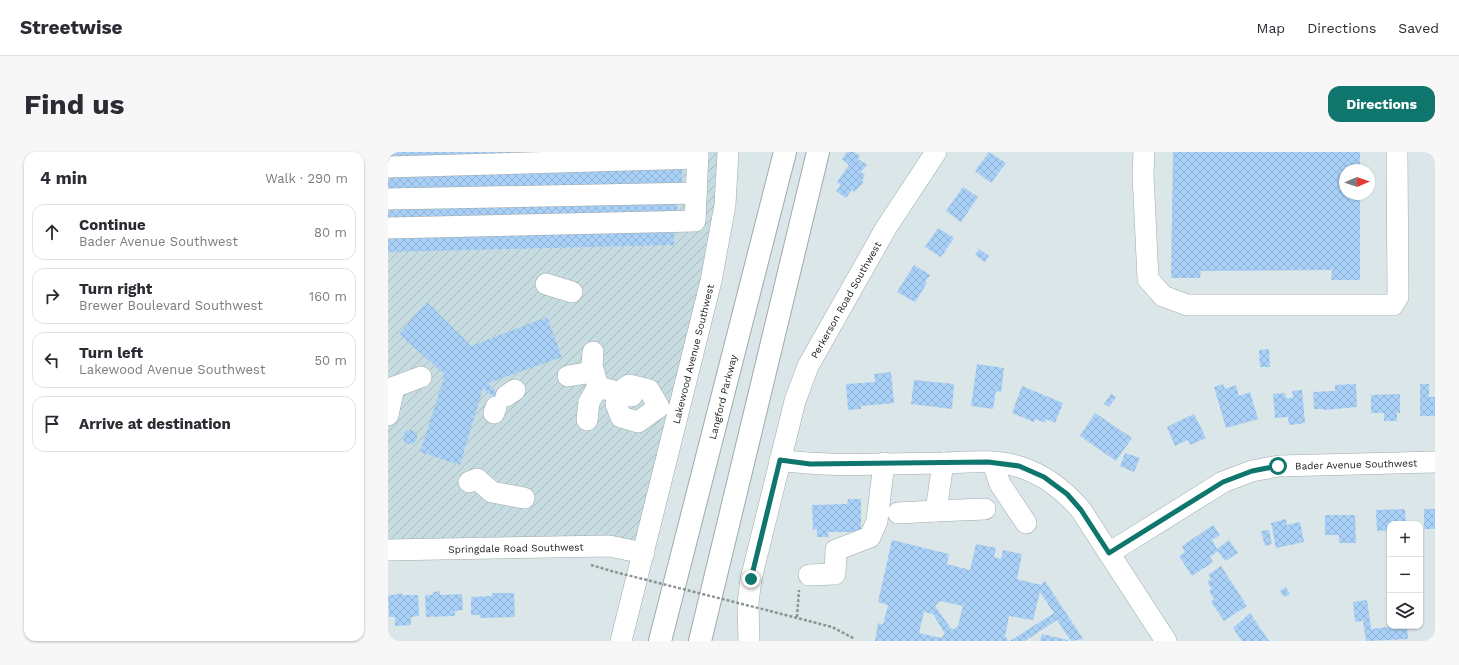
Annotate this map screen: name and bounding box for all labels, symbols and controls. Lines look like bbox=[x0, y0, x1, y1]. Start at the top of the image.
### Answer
text: Streetwise bbox=[20, 16, 123, 39]
text: Map bbox=[1257, 20, 1285, 36]
text: Directions bbox=[1307, 20, 1376, 36]
text: Saved bbox=[1398, 20, 1439, 36]
button: Directions bbox=[1328, 86, 1435, 122]
text: Find us bbox=[24, 88, 124, 121]
north arrow bbox=[1339, 164, 1375, 200]
text: 4 min bbox=[40, 168, 87, 188]
text: Walk · 290 m bbox=[265, 171, 348, 186]
text: Continue bbox=[79, 216, 146, 234]
icon: ahead bbox=[41, 221, 63, 243]
text: 80 m bbox=[314, 225, 347, 240]
text: Bader Avenue Southwest bbox=[79, 234, 238, 249]
street label: Perkerson Road Southwest bbox=[809, 239, 884, 360]
text: Turn right bbox=[79, 280, 152, 298]
street label: Lakewood Avenue Southwest bbox=[671, 282, 716, 425]
icon: right bbox=[41, 285, 63, 307]
text: 160 m bbox=[309, 289, 347, 304]
text: Brewer Boulevard Southwest bbox=[79, 298, 263, 313]
text: Turn left bbox=[79, 344, 143, 362]
icon: left bbox=[41, 349, 63, 371]
text: 50 m bbox=[315, 353, 347, 368]
street label: Langford Parkway bbox=[707, 353, 739, 440]
text: Lakewood Avenue Southwest bbox=[79, 362, 265, 377]
icon: arrive bbox=[41, 413, 63, 435]
text: Arrive at destination bbox=[79, 415, 231, 433]
route start bbox=[1269, 457, 1287, 475]
street label: Bader Avenue Southwest bbox=[1295, 457, 1418, 472]
map controls bbox=[1387, 521, 1423, 629]
button: + bbox=[1387, 521, 1423, 557]
street label: Springdale Road Southwest bbox=[448, 541, 585, 555]
button: − bbox=[1387, 557, 1423, 593]
route end bbox=[742, 570, 760, 588]
button: layers bbox=[1387, 593, 1423, 629]

